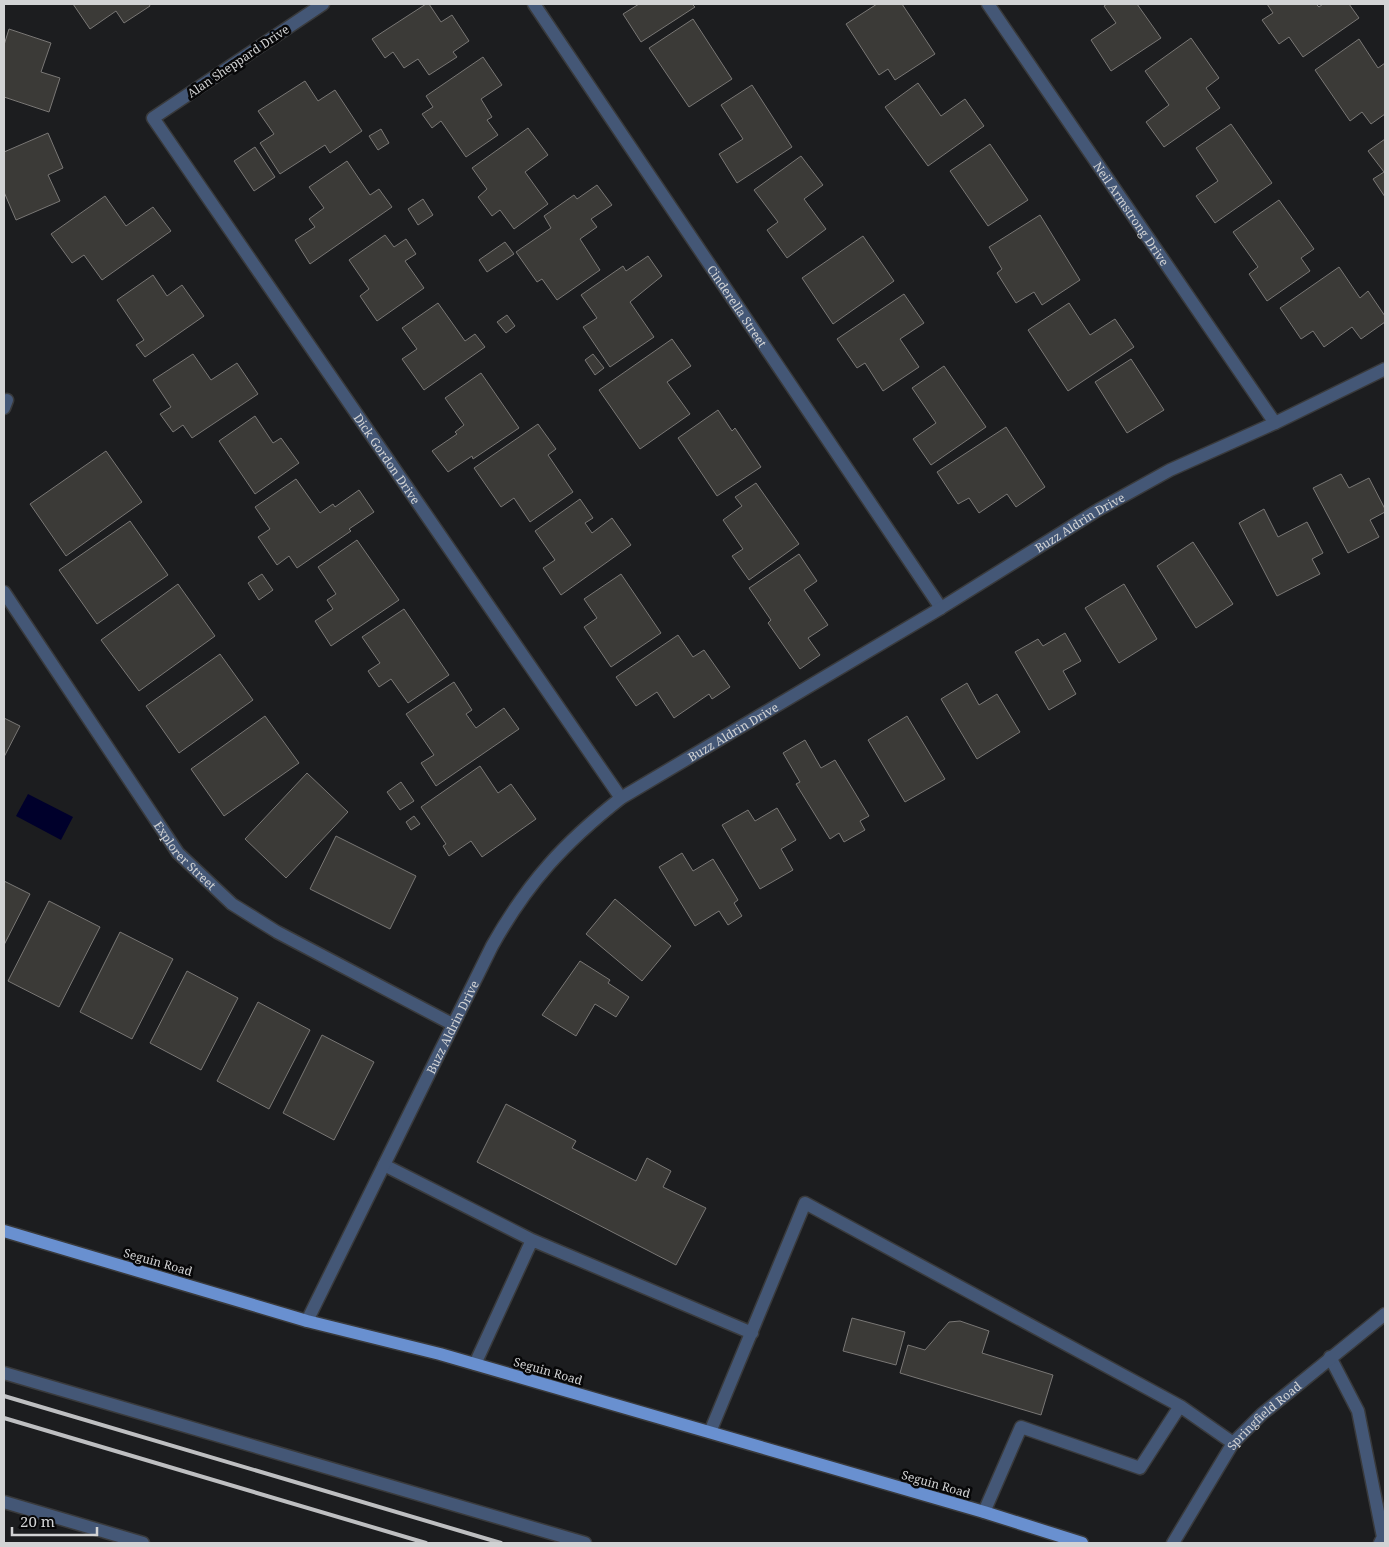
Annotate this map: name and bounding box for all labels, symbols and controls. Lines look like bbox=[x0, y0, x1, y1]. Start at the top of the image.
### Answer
street label: Alan Sheppard Drive bbox=[184, 21, 292, 101]
street label: Neil Armstrong Drive bbox=[1090, 158, 1173, 269]
street label: Cinderella Street bbox=[704, 261, 771, 350]
street label: Dick Gordon Drive bbox=[350, 410, 425, 507]
street label: Buzz Aldrin Drive bbox=[1031, 488, 1128, 556]
street label: Buzz Aldrin Drive bbox=[684, 698, 781, 765]
street label: Explorer Street bbox=[150, 817, 220, 893]
street label: Buzz Aldrin Drive bbox=[422, 977, 482, 1077]
street label: Seguin Road bbox=[122, 1244, 195, 1280]
street label: Seguin Road bbox=[512, 1353, 585, 1389]
street label: Springfield Road bbox=[1223, 1377, 1305, 1453]
street label: Seguin Road bbox=[900, 1466, 973, 1502]
scale bar bbox=[12, 1504, 98, 1536]
text: 20 m bbox=[20, 1511, 55, 1531]

